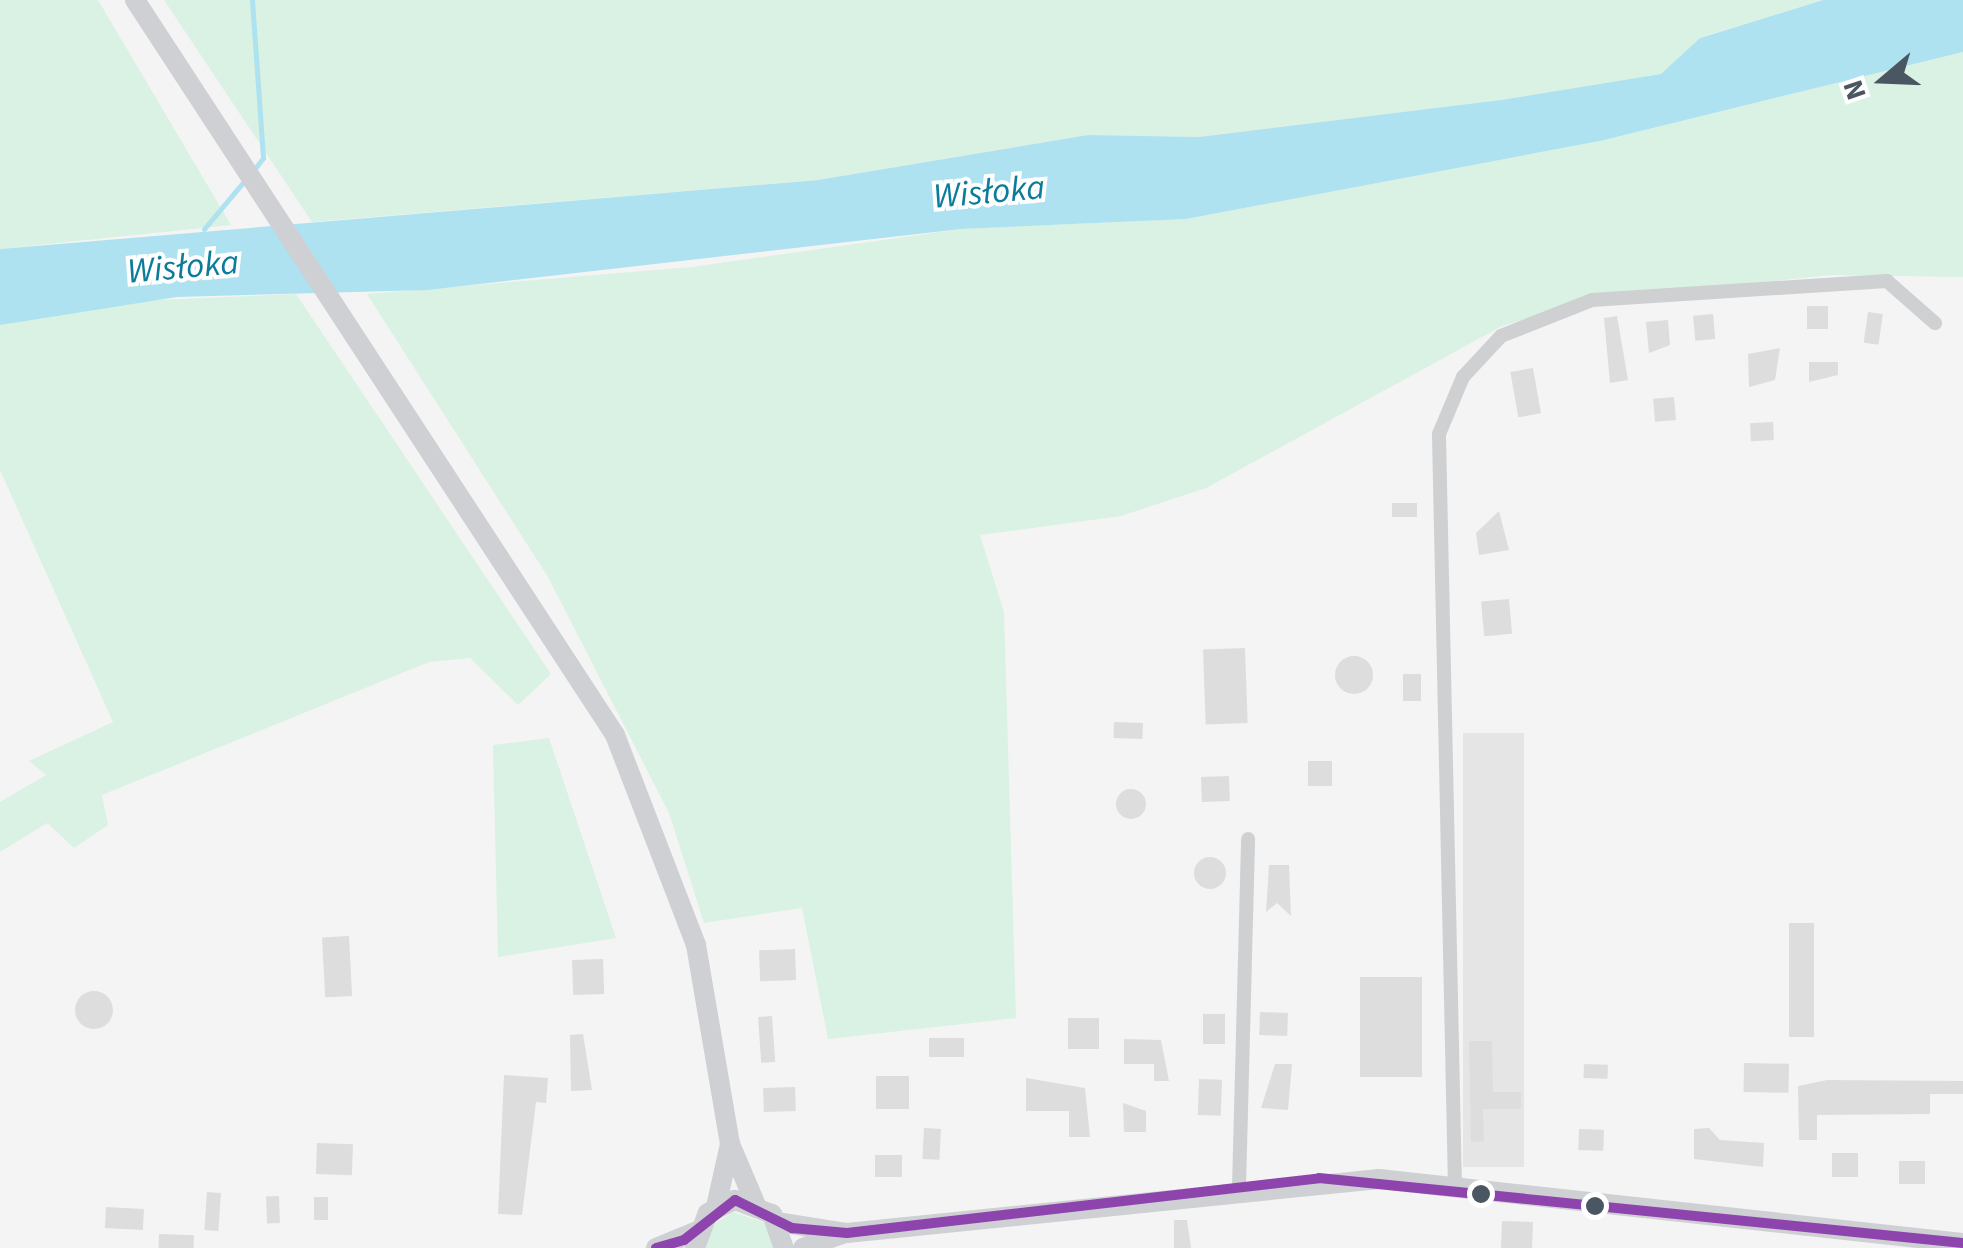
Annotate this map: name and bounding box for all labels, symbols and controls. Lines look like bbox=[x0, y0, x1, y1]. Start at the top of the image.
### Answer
north arrow bbox=[1833, 30, 1933, 130]
text: N bbox=[1833, 74, 1877, 105]
water label: Wisłoka bbox=[932, 166, 1046, 218]
water label: Wisłoka bbox=[126, 241, 240, 293]
unlabelled marker bbox=[1471, 1184, 1491, 1204]
unlabelled marker bbox=[1585, 1196, 1605, 1216]

